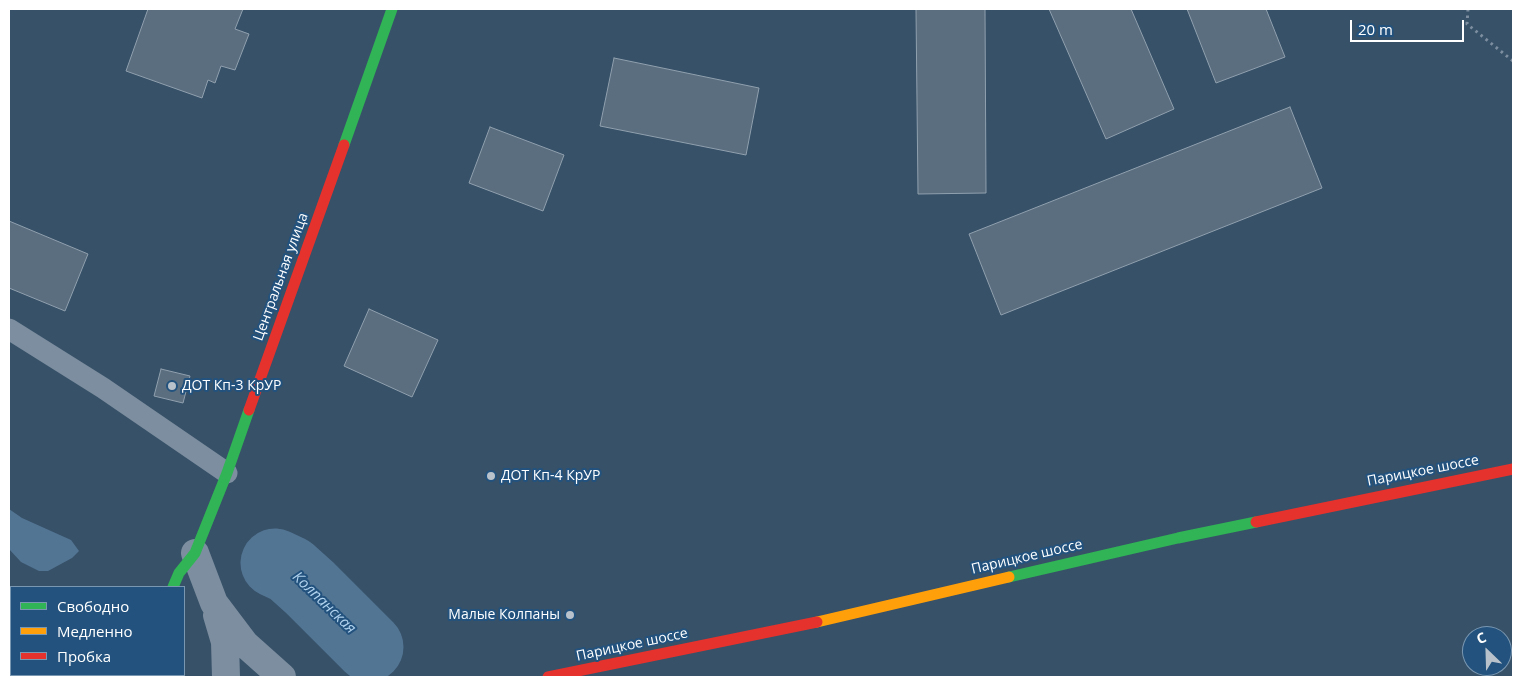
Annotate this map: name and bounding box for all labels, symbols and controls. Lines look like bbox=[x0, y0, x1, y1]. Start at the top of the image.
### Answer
scale bar bbox=[1352, 10, 1466, 42]
text: 20 m bbox=[1358, 19, 1393, 39]
street label: Центральная улица bbox=[250, 211, 312, 343]
place label: ДОТ Кп-3 КрУР bbox=[182, 378, 281, 394]
marker: ДОТ Кп-3 КрУР bbox=[166, 380, 178, 392]
street label: Парицкое шоссе bbox=[1366, 452, 1480, 490]
place label: ДОТ Кп-4 КрУР bbox=[501, 468, 600, 484]
marker: ДОТ Кп-4 КрУР bbox=[485, 470, 497, 482]
street label: Парицкое шоссе bbox=[970, 536, 1084, 578]
water label: Колпанская bbox=[288, 568, 360, 638]
legend bbox=[10, 586, 185, 676]
text: Свободно bbox=[57, 596, 129, 616]
place label: Малые Колпаны bbox=[448, 607, 560, 623]
marker: Малые Колпаны bbox=[564, 609, 576, 621]
text: Медленно bbox=[57, 621, 133, 641]
street label: Парицкое шоссе bbox=[575, 625, 689, 665]
north arrow bbox=[1462, 626, 1512, 676]
text: С bbox=[1473, 627, 1489, 648]
text: Пробка bbox=[57, 646, 111, 666]

